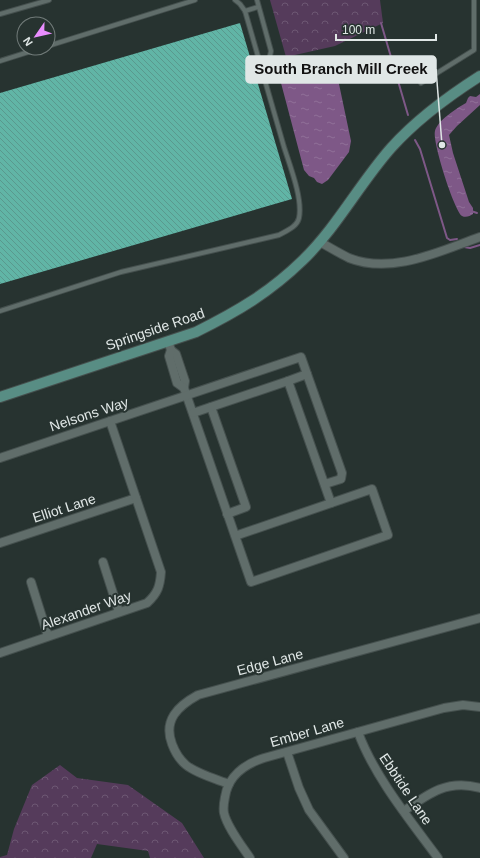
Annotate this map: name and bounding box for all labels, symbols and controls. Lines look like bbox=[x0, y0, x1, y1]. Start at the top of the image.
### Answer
north arrow bbox=[16, 16, 56, 56]
scale bar bbox=[336, 16, 436, 42]
text: 100 m bbox=[342, 23, 375, 37]
text: N bbox=[20, 35, 35, 48]
callout: South Branch Mill Creek bbox=[246, 56, 436, 83]
text: South Branch Mill Creek bbox=[254, 60, 428, 77]
street label: Springside Road bbox=[103, 305, 207, 353]
street label: Nelsons Way bbox=[48, 394, 130, 434]
street label: Elliot Lane bbox=[30, 490, 98, 526]
street label: Alexander Way bbox=[39, 587, 133, 633]
street label: Edge Lane bbox=[235, 645, 305, 678]
street label: Ember Lane bbox=[268, 714, 346, 750]
street label: Ebbtide Lane bbox=[376, 750, 436, 828]

